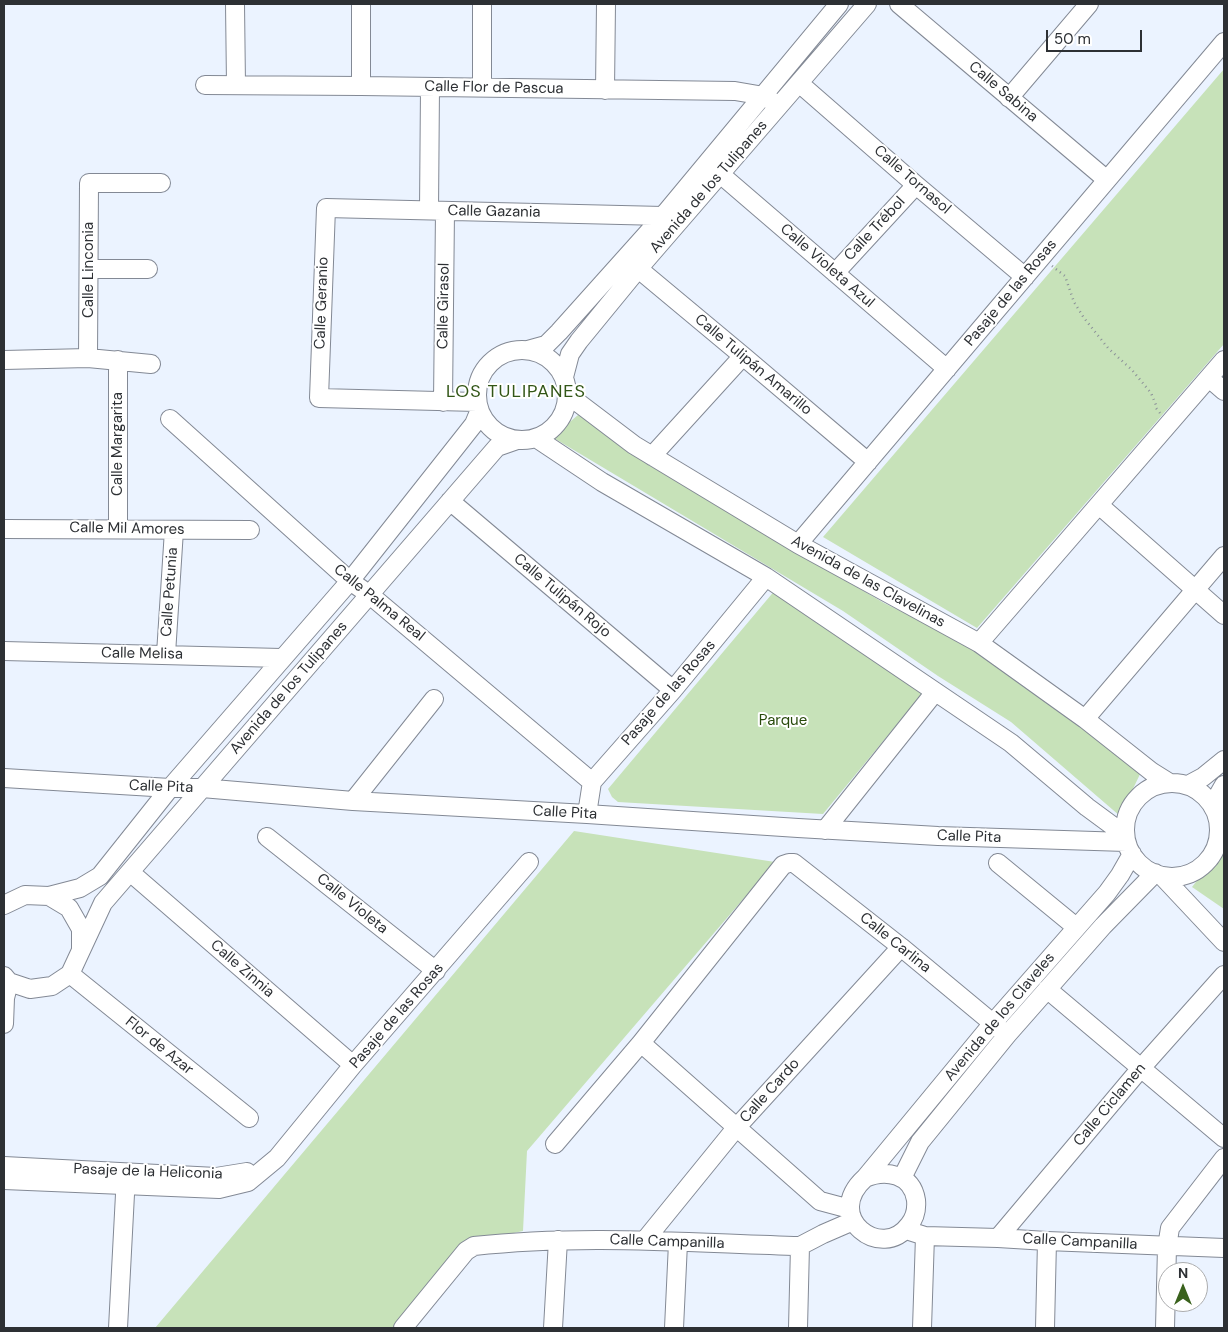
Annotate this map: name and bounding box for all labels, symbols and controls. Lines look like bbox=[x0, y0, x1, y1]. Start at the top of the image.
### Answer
scale bar bbox=[1048, 20, 1144, 52]
text: 50 m bbox=[1054, 29, 1091, 49]
street label: Calle Sabina bbox=[965, 58, 1041, 126]
street label: Calle Flor de Pascua bbox=[424, 78, 564, 98]
street label: Avenida de los Tulipanes bbox=[646, 117, 772, 257]
street label: Calle Tornasol bbox=[870, 142, 954, 218]
street label: Calle Trébol bbox=[841, 193, 909, 265]
street label: Calle Gazania bbox=[447, 202, 541, 222]
street label: Calle Violeta Azul bbox=[776, 220, 878, 312]
street label: Calle Linconia bbox=[80, 222, 98, 318]
street label: Pasaje de las Rosas bbox=[961, 236, 1061, 350]
street label: Calle Geranio bbox=[311, 256, 333, 350]
street label: Calle Girasol bbox=[434, 263, 454, 349]
street label: Calle Tulipán Amarillo bbox=[691, 311, 815, 419]
district label: LOS TULIPANES bbox=[444, 381, 588, 403]
street label: Calle Margarita bbox=[109, 392, 127, 496]
street label: Calle Mil Amores bbox=[69, 519, 185, 539]
street label: Avenida de las Clavelinas bbox=[788, 532, 948, 632]
street label: Calle Petunia bbox=[158, 547, 182, 637]
street label: Calle Tulipán Rojo bbox=[510, 550, 614, 642]
street label: Calle Palma Real bbox=[330, 561, 428, 645]
street label: Avenida de los Tulipanes bbox=[226, 618, 352, 758]
street label: Pasaje de las Rosas bbox=[618, 637, 720, 749]
street label: Calle Melisa bbox=[101, 644, 183, 664]
park label: Parque bbox=[759, 712, 807, 730]
street label: Calle Pita bbox=[128, 777, 194, 797]
street label: Calle Pita bbox=[532, 802, 598, 824]
street label: Calle Pita bbox=[936, 827, 1002, 847]
street label: Calle Violeta bbox=[313, 870, 391, 938]
street label: Calle Carlina bbox=[856, 909, 934, 977]
street label: Calle Zinnia bbox=[206, 936, 278, 1002]
street label: Avenida de los Claveles bbox=[941, 949, 1059, 1085]
street label: Pasaje de las Rosas bbox=[346, 960, 448, 1072]
street label: Flor de Azar bbox=[121, 1013, 197, 1079]
street label: Calle Cardo bbox=[736, 1055, 804, 1127]
street label: Calle Ciclamen bbox=[1070, 1060, 1150, 1150]
street label: Pasaje de la Heliconia bbox=[73, 1160, 223, 1184]
street label: Calle Campanilla bbox=[1022, 1230, 1138, 1254]
street label: Calle Campanilla bbox=[609, 1231, 725, 1253]
north arrow bbox=[1158, 1262, 1208, 1312]
text: N bbox=[1178, 1264, 1188, 1282]

